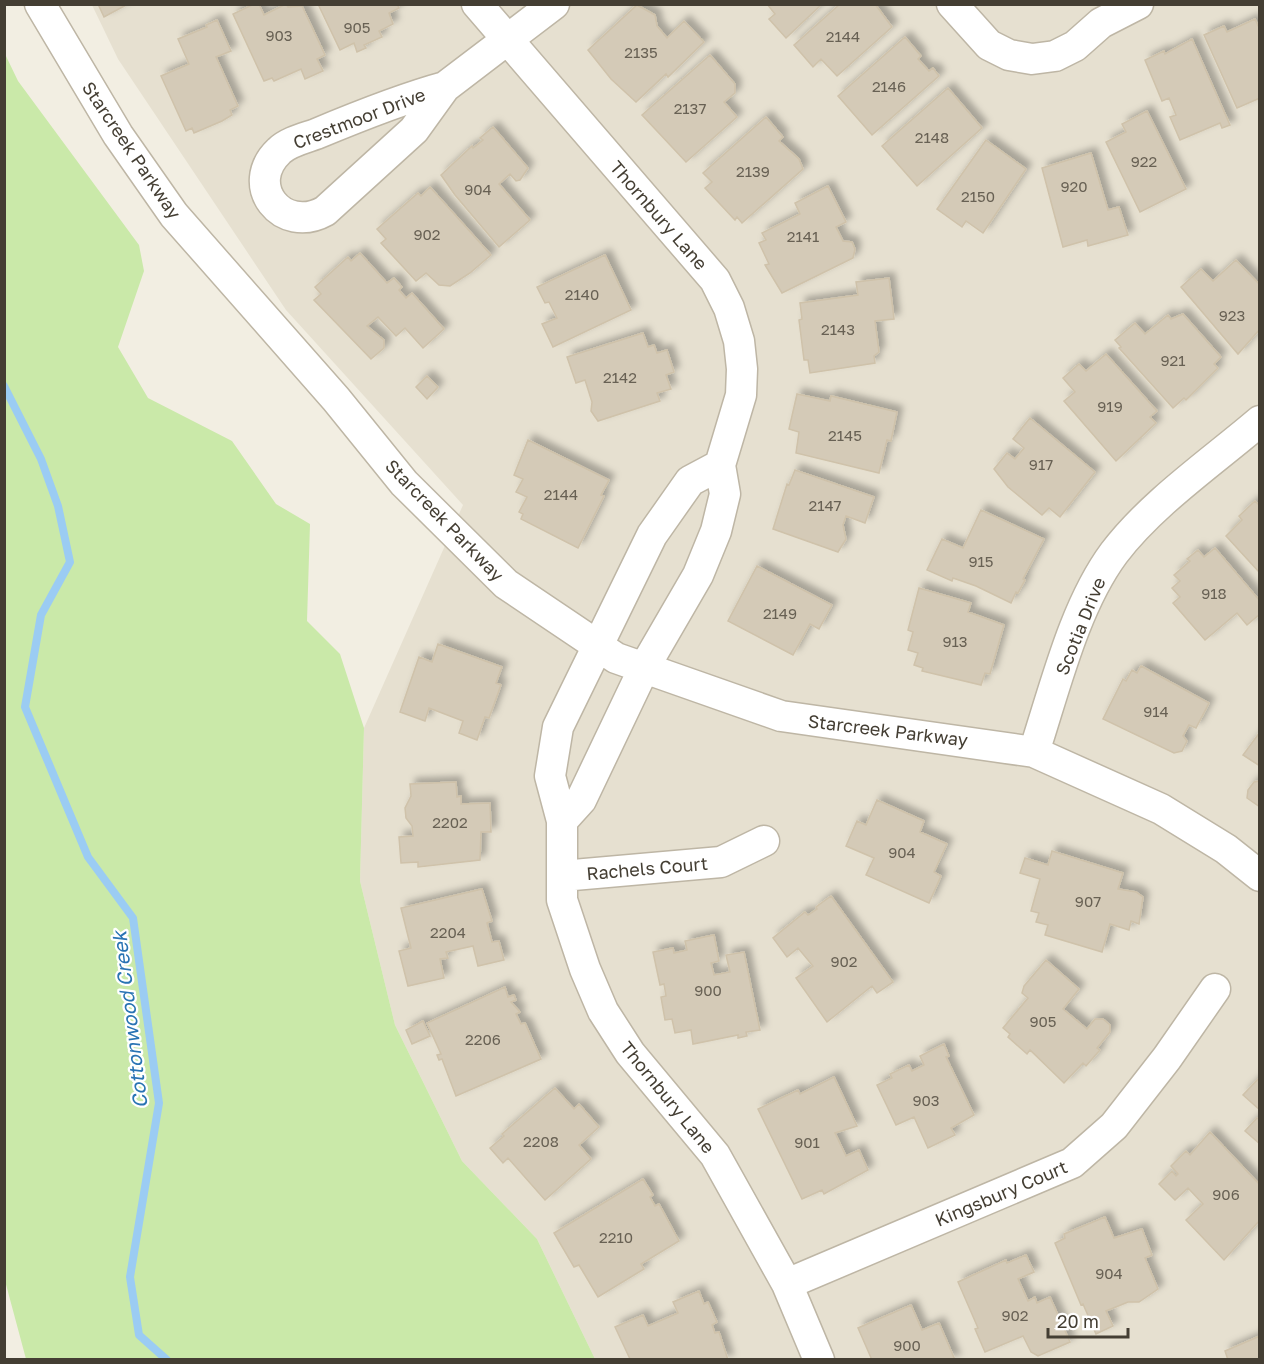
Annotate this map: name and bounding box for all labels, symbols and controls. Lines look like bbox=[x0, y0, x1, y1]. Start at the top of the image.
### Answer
house number: 905 bbox=[343, 18, 371, 36]
house number: 903 bbox=[265, 26, 293, 44]
house number: 2144 bbox=[826, 27, 860, 45]
house number: 2135 bbox=[624, 43, 658, 61]
street label: Starcreek Parkway bbox=[78, 77, 186, 223]
house number: 2146 bbox=[872, 77, 906, 95]
street label: Crestmoor Drive bbox=[290, 83, 428, 153]
house number: 2137 bbox=[674, 99, 706, 117]
house number: 2148 bbox=[915, 128, 949, 146]
house number: 922 bbox=[1131, 152, 1157, 170]
street label: Thornbury Lane bbox=[606, 156, 712, 274]
house number: 2139 bbox=[736, 162, 770, 180]
house number: 920 bbox=[1060, 177, 1088, 195]
house number: 904 bbox=[464, 180, 492, 198]
house number: 2150 bbox=[961, 187, 995, 205]
house number: 902 bbox=[413, 225, 441, 243]
house number: 2141 bbox=[787, 227, 819, 245]
house number: 2140 bbox=[565, 285, 599, 303]
house number: 923 bbox=[1219, 306, 1245, 324]
house number: 2143 bbox=[821, 320, 855, 338]
house number: 921 bbox=[1160, 351, 1186, 369]
house number: 2142 bbox=[603, 368, 637, 386]
house number: 919 bbox=[1097, 397, 1123, 415]
house number: 2145 bbox=[828, 426, 862, 444]
street label: Starcreek Parkway bbox=[381, 455, 509, 585]
house number: 917 bbox=[1029, 455, 1053, 473]
house number: 2144 bbox=[544, 485, 578, 503]
house number: 2147 bbox=[808, 496, 842, 514]
house number: 915 bbox=[968, 552, 994, 570]
street label: Scotia Drive bbox=[1050, 574, 1110, 678]
house number: 918 bbox=[1201, 584, 1227, 602]
house number: 2149 bbox=[763, 604, 797, 622]
house number: 913 bbox=[942, 632, 968, 650]
house number: 914 bbox=[1143, 702, 1169, 720]
street label: Starcreek Parkway bbox=[807, 709, 969, 751]
house number: 2202 bbox=[432, 813, 468, 831]
house number: 904 bbox=[888, 843, 916, 861]
street label: Rachels Court bbox=[585, 852, 709, 884]
house number: 907 bbox=[1075, 892, 1101, 910]
house number: 2204 bbox=[430, 923, 466, 941]
water label: Cottonwood Creek bbox=[106, 927, 152, 1110]
house number: 902 bbox=[830, 952, 858, 970]
house number: 900 bbox=[694, 981, 722, 999]
house number: 905 bbox=[1029, 1012, 1057, 1030]
house number: 2206 bbox=[465, 1030, 501, 1048]
street label: Thornbury Lane bbox=[616, 1037, 720, 1157]
house number: 903 bbox=[912, 1091, 940, 1109]
house number: 2208 bbox=[523, 1132, 559, 1150]
house number: 901 bbox=[794, 1133, 820, 1151]
street label: Kingsbury Court bbox=[932, 1155, 1070, 1231]
house number: 906 bbox=[1212, 1185, 1240, 1203]
house number: 2210 bbox=[599, 1228, 633, 1246]
house number: 904 bbox=[1095, 1264, 1123, 1282]
scale bar bbox=[1048, 1301, 1128, 1339]
house number: 902 bbox=[1001, 1306, 1029, 1324]
text: 20 m bbox=[1057, 1310, 1099, 1332]
house number: 900 bbox=[893, 1336, 921, 1354]

